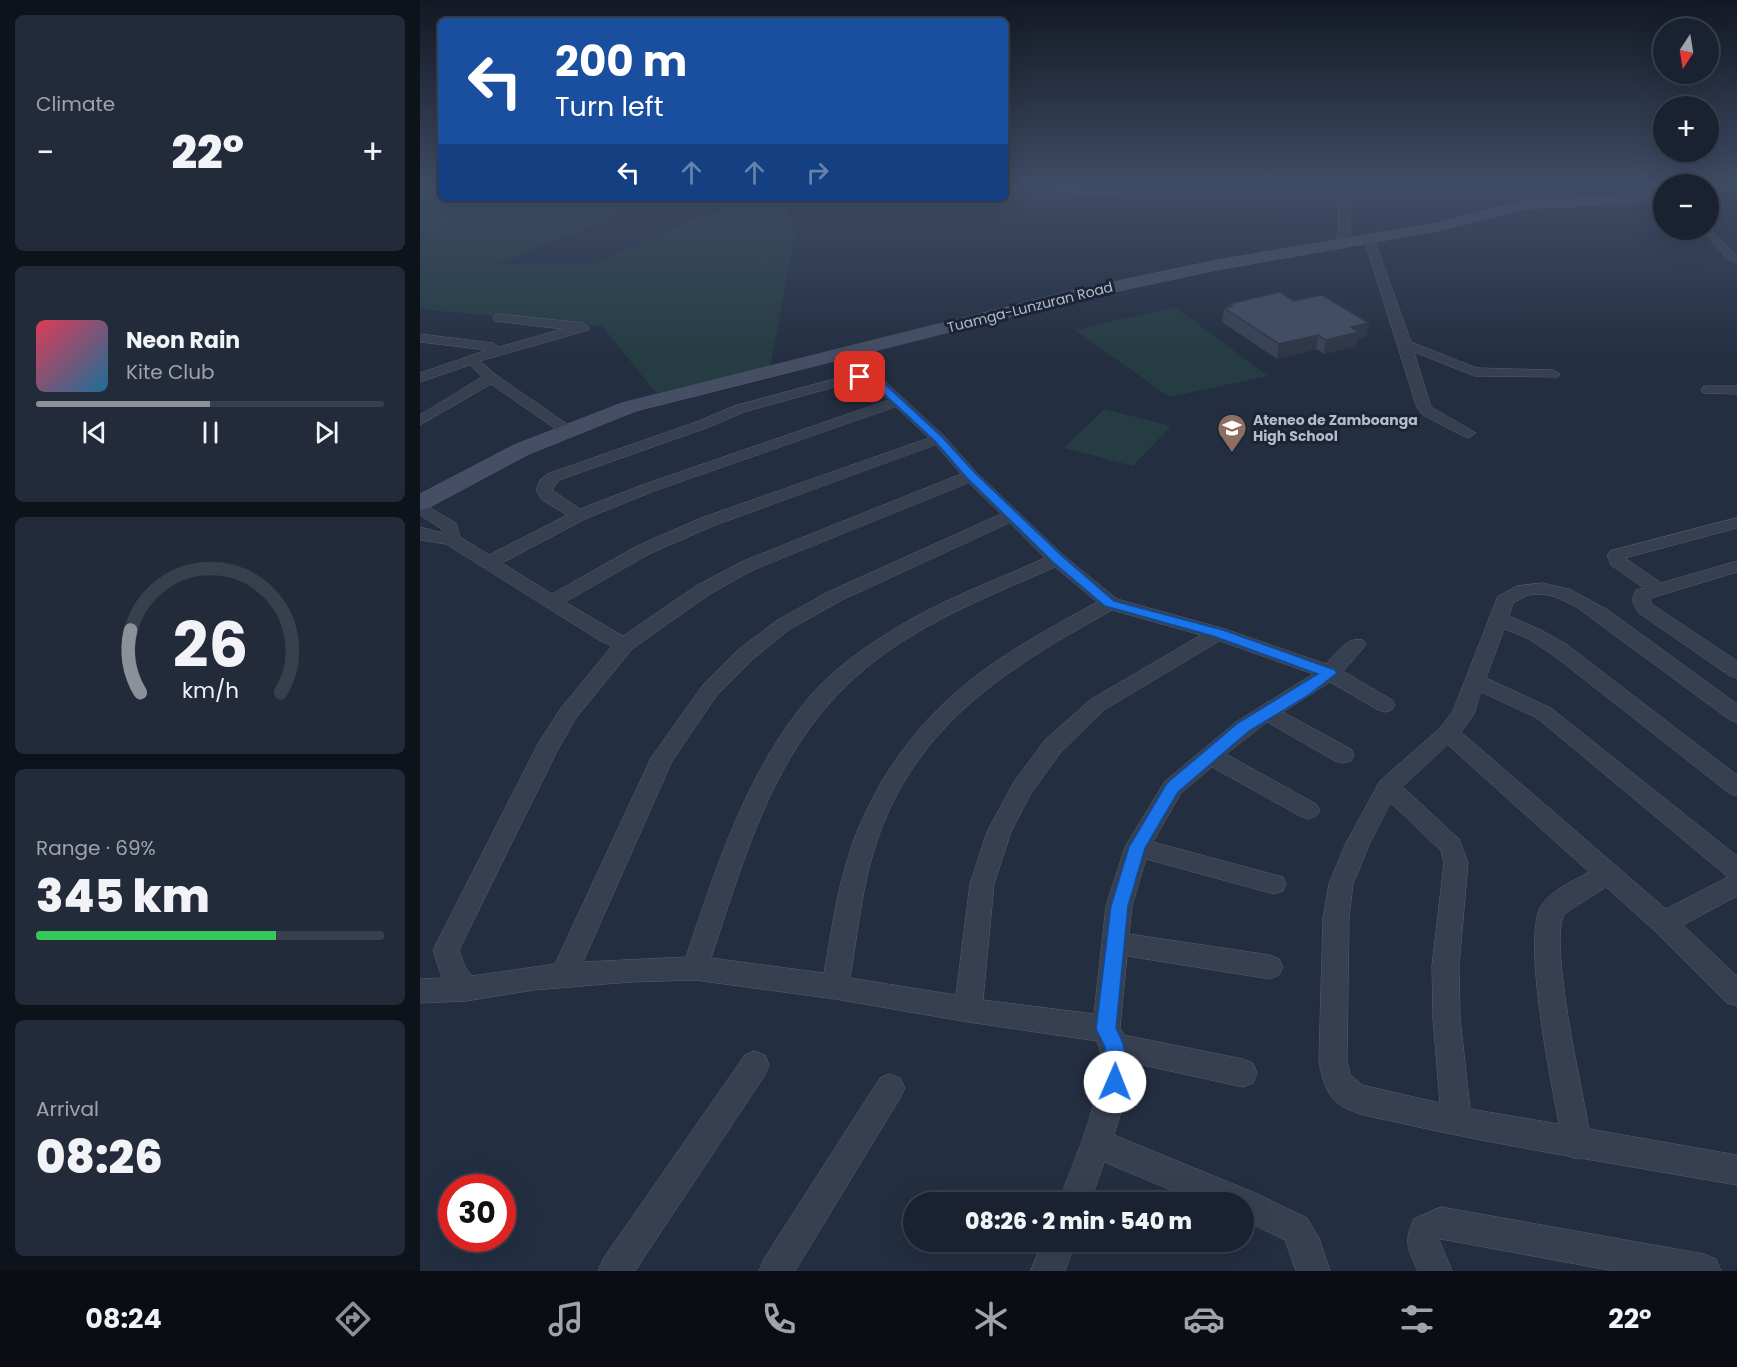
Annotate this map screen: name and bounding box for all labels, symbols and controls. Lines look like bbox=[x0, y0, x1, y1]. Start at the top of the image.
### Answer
north arrow bbox=[1653, 18, 1719, 84]
map controls bbox=[1653, 18, 1719, 240]
text: 200 m bbox=[555, 32, 687, 91]
icon: left bbox=[456, 42, 534, 120]
text: Turn left bbox=[555, 88, 664, 125]
text: Climate bbox=[36, 90, 115, 118]
button: + bbox=[1653, 96, 1719, 162]
text: 22° bbox=[171, 121, 244, 184]
text: − bbox=[36, 129, 54, 176]
text: + bbox=[361, 129, 384, 176]
icon: left bbox=[612, 156, 645, 189]
icon: ahead bbox=[675, 156, 708, 189]
icon: ahead bbox=[738, 156, 771, 189]
icon: right bbox=[801, 156, 834, 189]
button: − bbox=[1653, 174, 1719, 240]
street label: Tuamga-Lunzuran Road bbox=[945, 277, 1115, 337]
text: Neon Rain bbox=[126, 325, 240, 356]
pin bbox=[834, 351, 885, 402]
text: Kite Club bbox=[126, 358, 215, 386]
icon: arrive bbox=[843, 360, 876, 393]
place label: Ateneo de Zamboanga High School bbox=[1253, 410, 1418, 446]
school or university icon: Ateneo de Zamboanga High School bbox=[1216, 412, 1248, 454]
icon: previous bbox=[78, 416, 111, 449]
icon: pause bbox=[194, 416, 227, 449]
icon: next bbox=[310, 416, 343, 449]
text: 26 bbox=[172, 601, 248, 689]
text: km/h bbox=[181, 675, 239, 706]
text: Range · 69% bbox=[36, 834, 156, 862]
text: 345 km bbox=[36, 865, 210, 928]
position arrow bbox=[1083, 1050, 1147, 1114]
text: Arrival bbox=[36, 1095, 99, 1123]
text: 08:26 bbox=[36, 1126, 163, 1189]
speed limit sign: 30 bbox=[438, 1174, 516, 1252]
text: 08:26 · 2 min · 540 m bbox=[965, 1206, 1192, 1237]
icon: directions bbox=[332, 1298, 374, 1340]
icon: music bbox=[545, 1298, 587, 1340]
icon: phone bbox=[758, 1298, 800, 1340]
icon: climate bbox=[970, 1298, 1012, 1340]
icon: car bbox=[1183, 1298, 1225, 1340]
icon: filters bbox=[1396, 1298, 1438, 1340]
text: 08:24 bbox=[85, 1300, 162, 1337]
text: 22° bbox=[1608, 1300, 1652, 1337]

